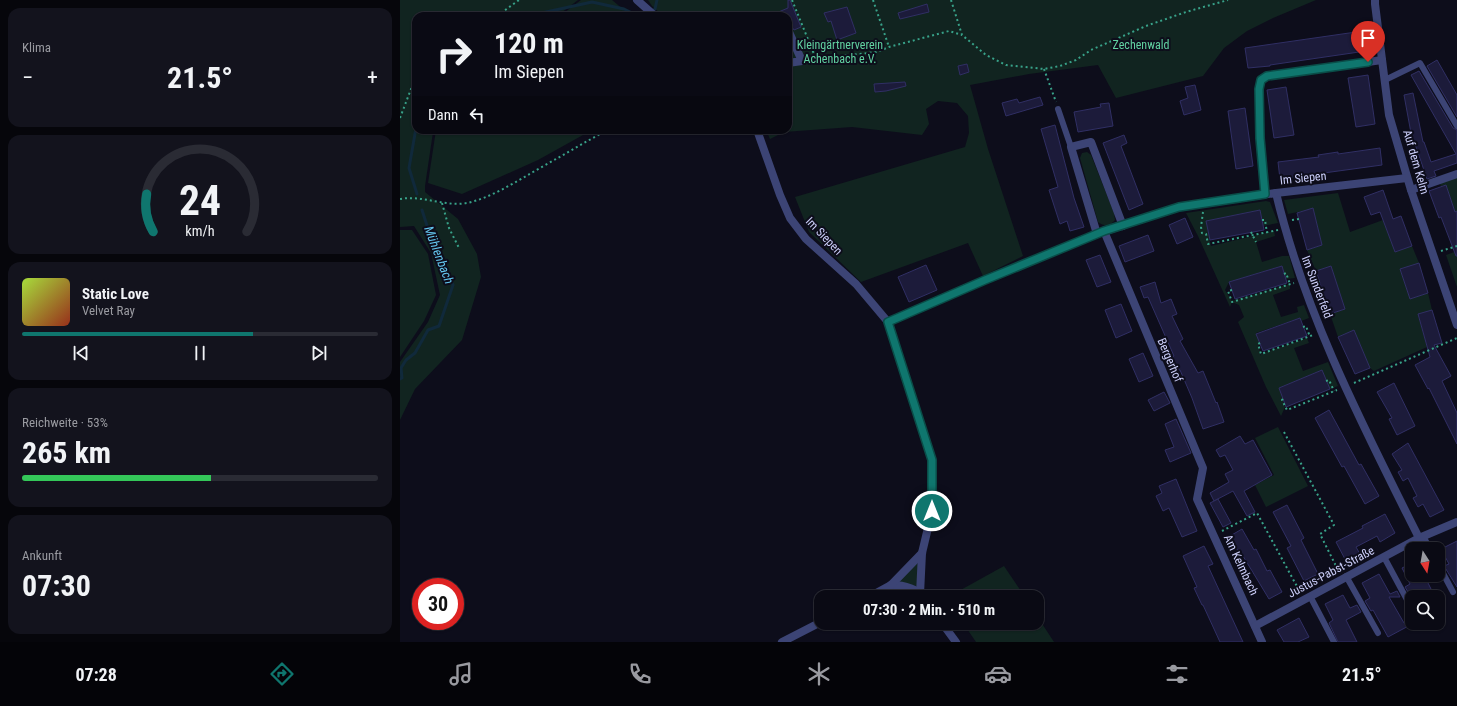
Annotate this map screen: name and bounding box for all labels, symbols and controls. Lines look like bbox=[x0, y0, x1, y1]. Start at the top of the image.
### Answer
pin bbox=[1351, 21, 1385, 62]
text: 120 m bbox=[494, 27, 564, 60]
icon: arrive bbox=[1357, 27, 1379, 49]
icon: right bbox=[428, 28, 480, 80]
park label: Kleingärtnerverein Achenbach e.V. bbox=[797, 38, 883, 66]
park label: Zechenwald bbox=[1113, 38, 1169, 52]
text: Klima bbox=[22, 40, 51, 55]
text: 21.5° bbox=[167, 60, 233, 95]
text: Im Siepen bbox=[494, 61, 564, 82]
text: − bbox=[22, 65, 33, 90]
text: + bbox=[367, 65, 378, 90]
icon: left bbox=[466, 104, 488, 126]
text: Dann bbox=[428, 106, 458, 124]
street label: Auf dem Kelm bbox=[1400, 128, 1432, 196]
street label: Im Siepen bbox=[1279, 169, 1327, 187]
text: 24 bbox=[179, 176, 221, 225]
street label: Im Siepen bbox=[803, 214, 845, 258]
text: km/h bbox=[185, 223, 215, 239]
water label: Mühlenbach bbox=[421, 224, 457, 286]
street label: Im Sunderfeld bbox=[1299, 254, 1335, 320]
text: Static Love bbox=[82, 285, 149, 303]
text: Velvet Ray bbox=[82, 303, 135, 318]
street label: Bergerhof bbox=[1154, 336, 1186, 384]
icon: previous bbox=[70, 342, 92, 364]
icon: pause bbox=[189, 342, 211, 364]
icon: next bbox=[308, 342, 330, 364]
text: Reichweite · 53% bbox=[22, 415, 108, 430]
text: 265 km bbox=[22, 435, 111, 470]
position arrow bbox=[911, 490, 953, 532]
street label: Am Kelmbach bbox=[1221, 532, 1261, 598]
north arrow bbox=[1405, 542, 1445, 582]
map controls bbox=[1405, 542, 1445, 630]
street label: Justus-Pabst-Straße bbox=[1285, 543, 1377, 601]
text: Ankunft bbox=[22, 548, 62, 563]
text: 07:30 bbox=[22, 568, 91, 603]
speed limit sign: 30 bbox=[412, 578, 464, 630]
button: search bbox=[1405, 590, 1445, 630]
text: 07:30 · 2 Min. · 510 m bbox=[863, 601, 995, 619]
icon: directions bbox=[268, 660, 296, 688]
icon: music bbox=[447, 660, 475, 688]
icon: phone bbox=[626, 660, 654, 688]
icon: climate bbox=[805, 660, 833, 688]
icon: car bbox=[984, 660, 1012, 688]
icon: filters bbox=[1163, 660, 1191, 688]
text: 07:28 bbox=[76, 664, 117, 685]
text: 21.5° bbox=[1342, 664, 1381, 685]

